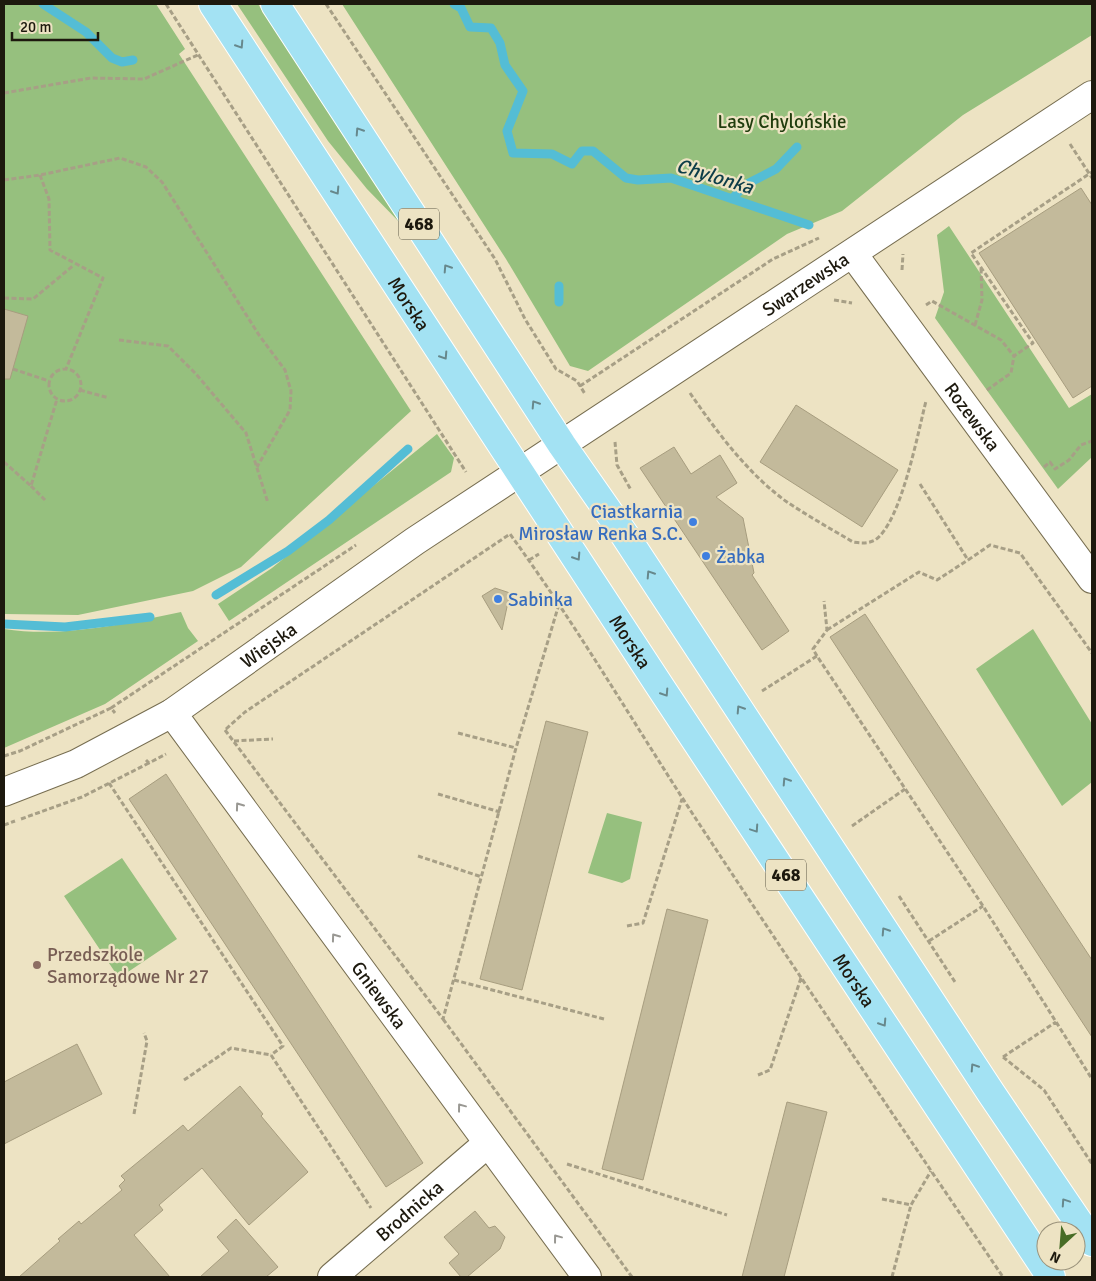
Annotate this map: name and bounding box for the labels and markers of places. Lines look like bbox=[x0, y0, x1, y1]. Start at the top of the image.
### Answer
place label: Ciastkarnia Mirosław Renka S.C. bbox=[518, 500, 683, 546]
marker: Ciastkarnia Mirosław Renka S.C. bbox=[687, 516, 699, 528]
place label: Żabka bbox=[716, 545, 765, 569]
marker: Żabka bbox=[700, 550, 712, 562]
place label: Sabinka bbox=[508, 588, 573, 612]
marker: Sabinka bbox=[492, 593, 504, 605]
place label: Przedszkole Samorządowe Nr 27 bbox=[47, 943, 209, 989]
marker: Przedszkole Samorządowe Nr 27 bbox=[31, 959, 43, 971]

